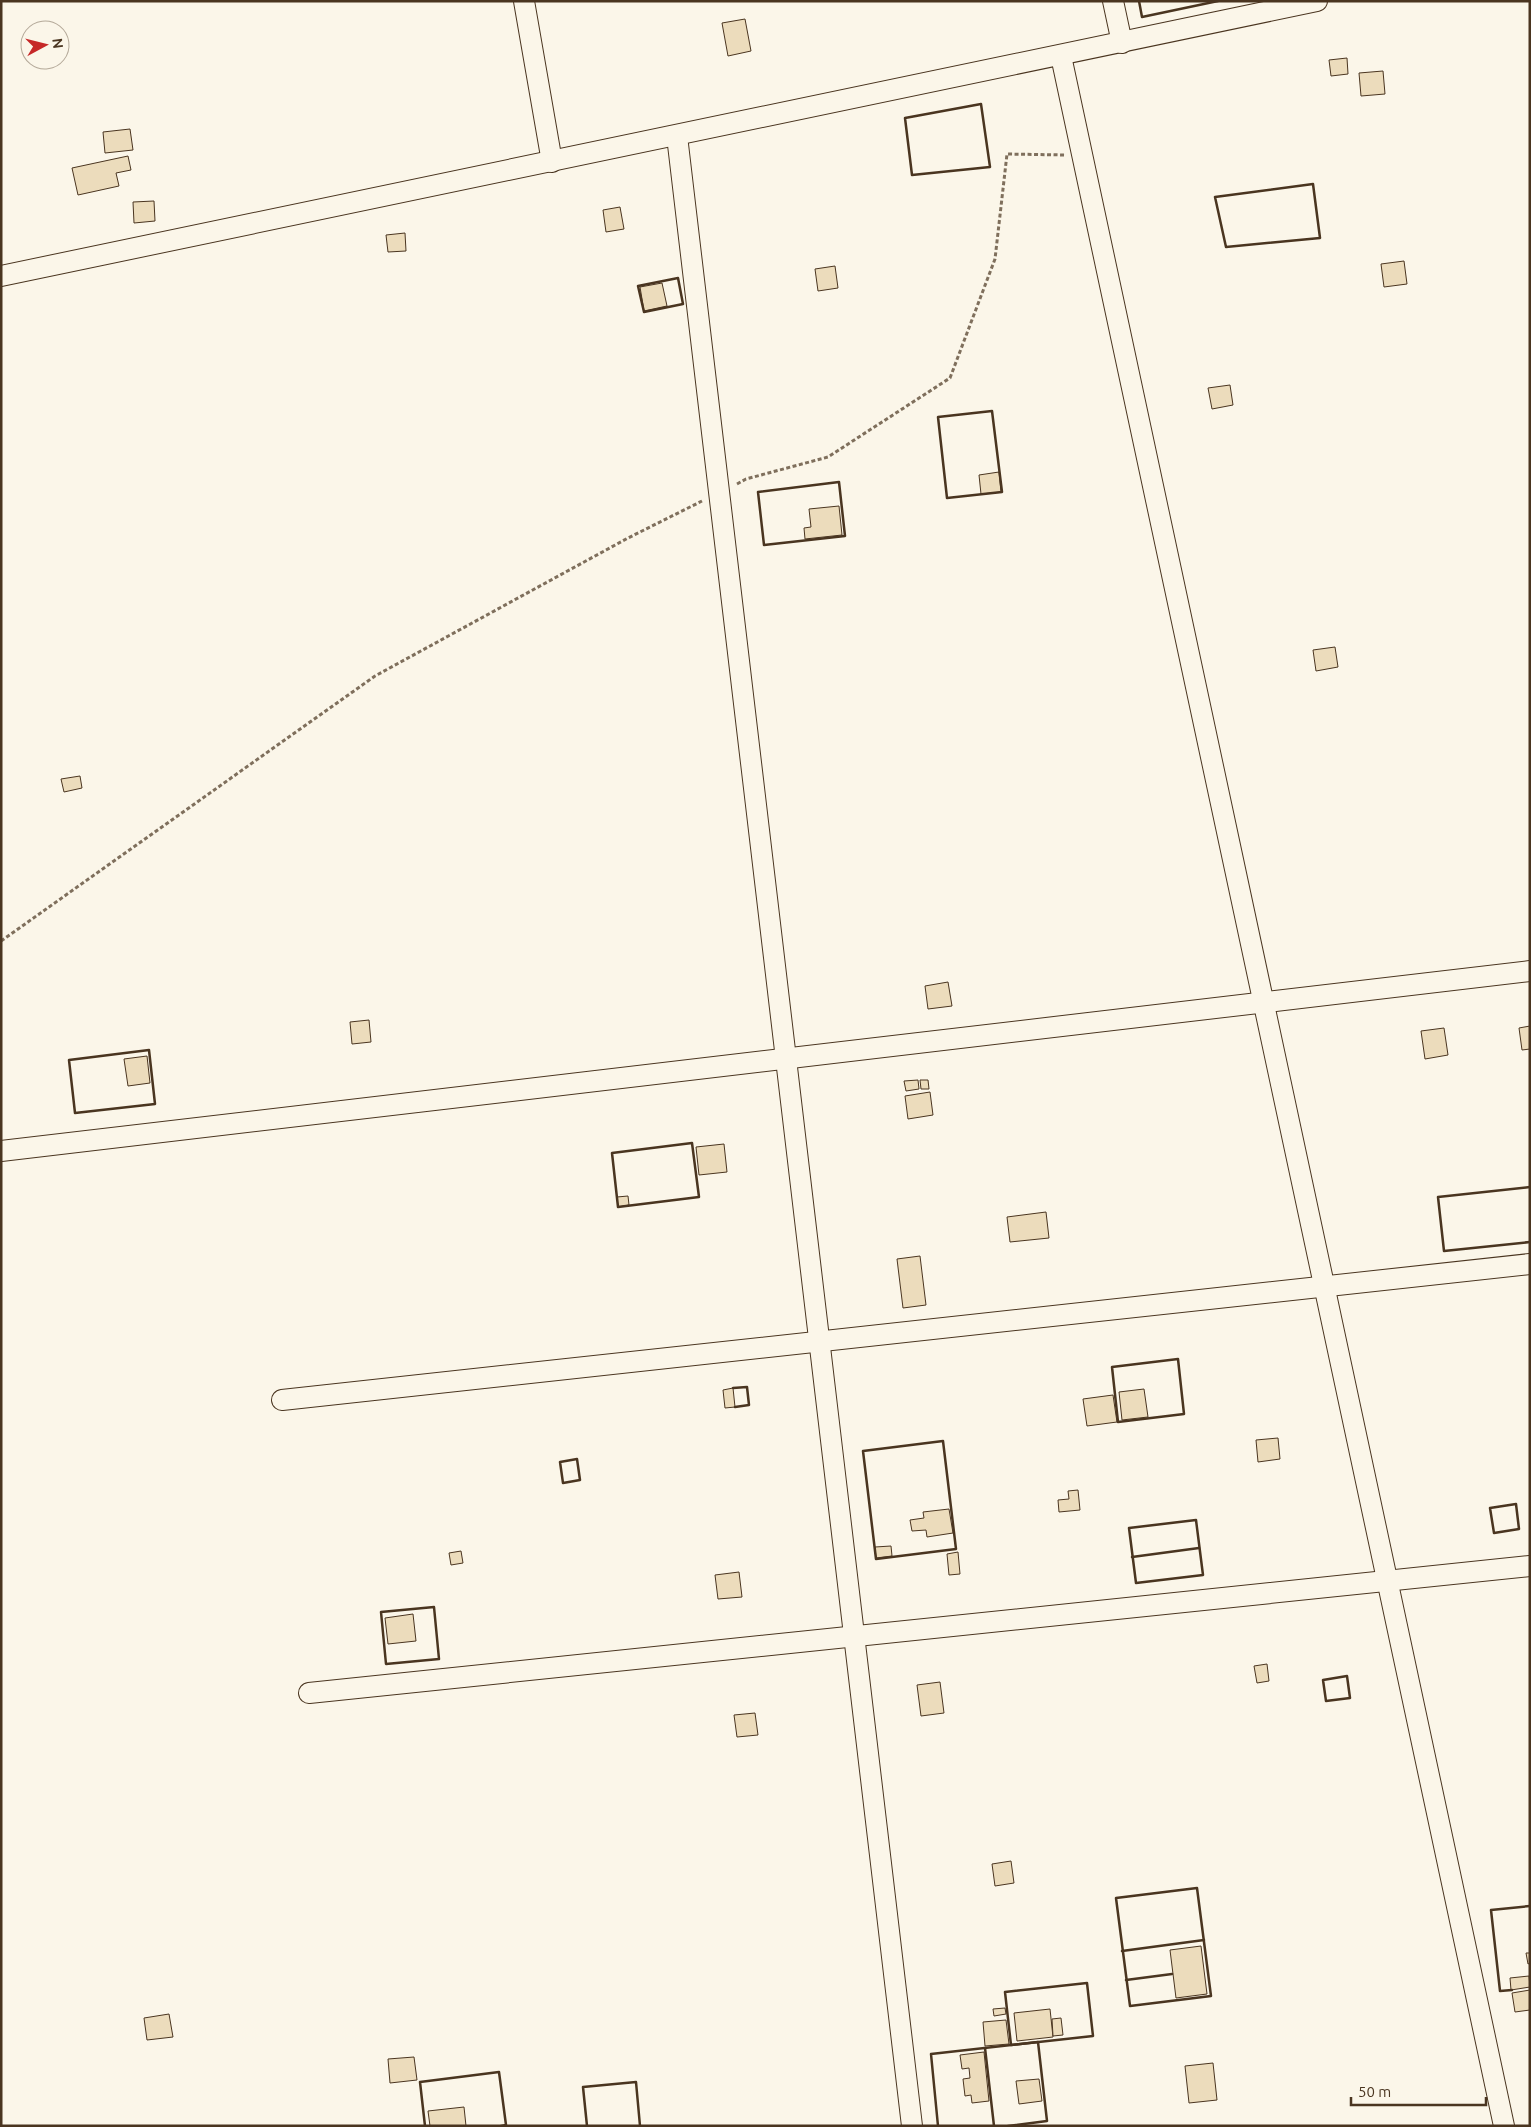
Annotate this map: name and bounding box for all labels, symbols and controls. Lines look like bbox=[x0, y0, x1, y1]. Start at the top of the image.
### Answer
north arrow bbox=[20, 20, 70, 70]
text: N bbox=[49, 37, 66, 50]
scale bar bbox=[1351, 2074, 1486, 2106]
text: 50 m bbox=[1358, 2083, 1391, 2100]

